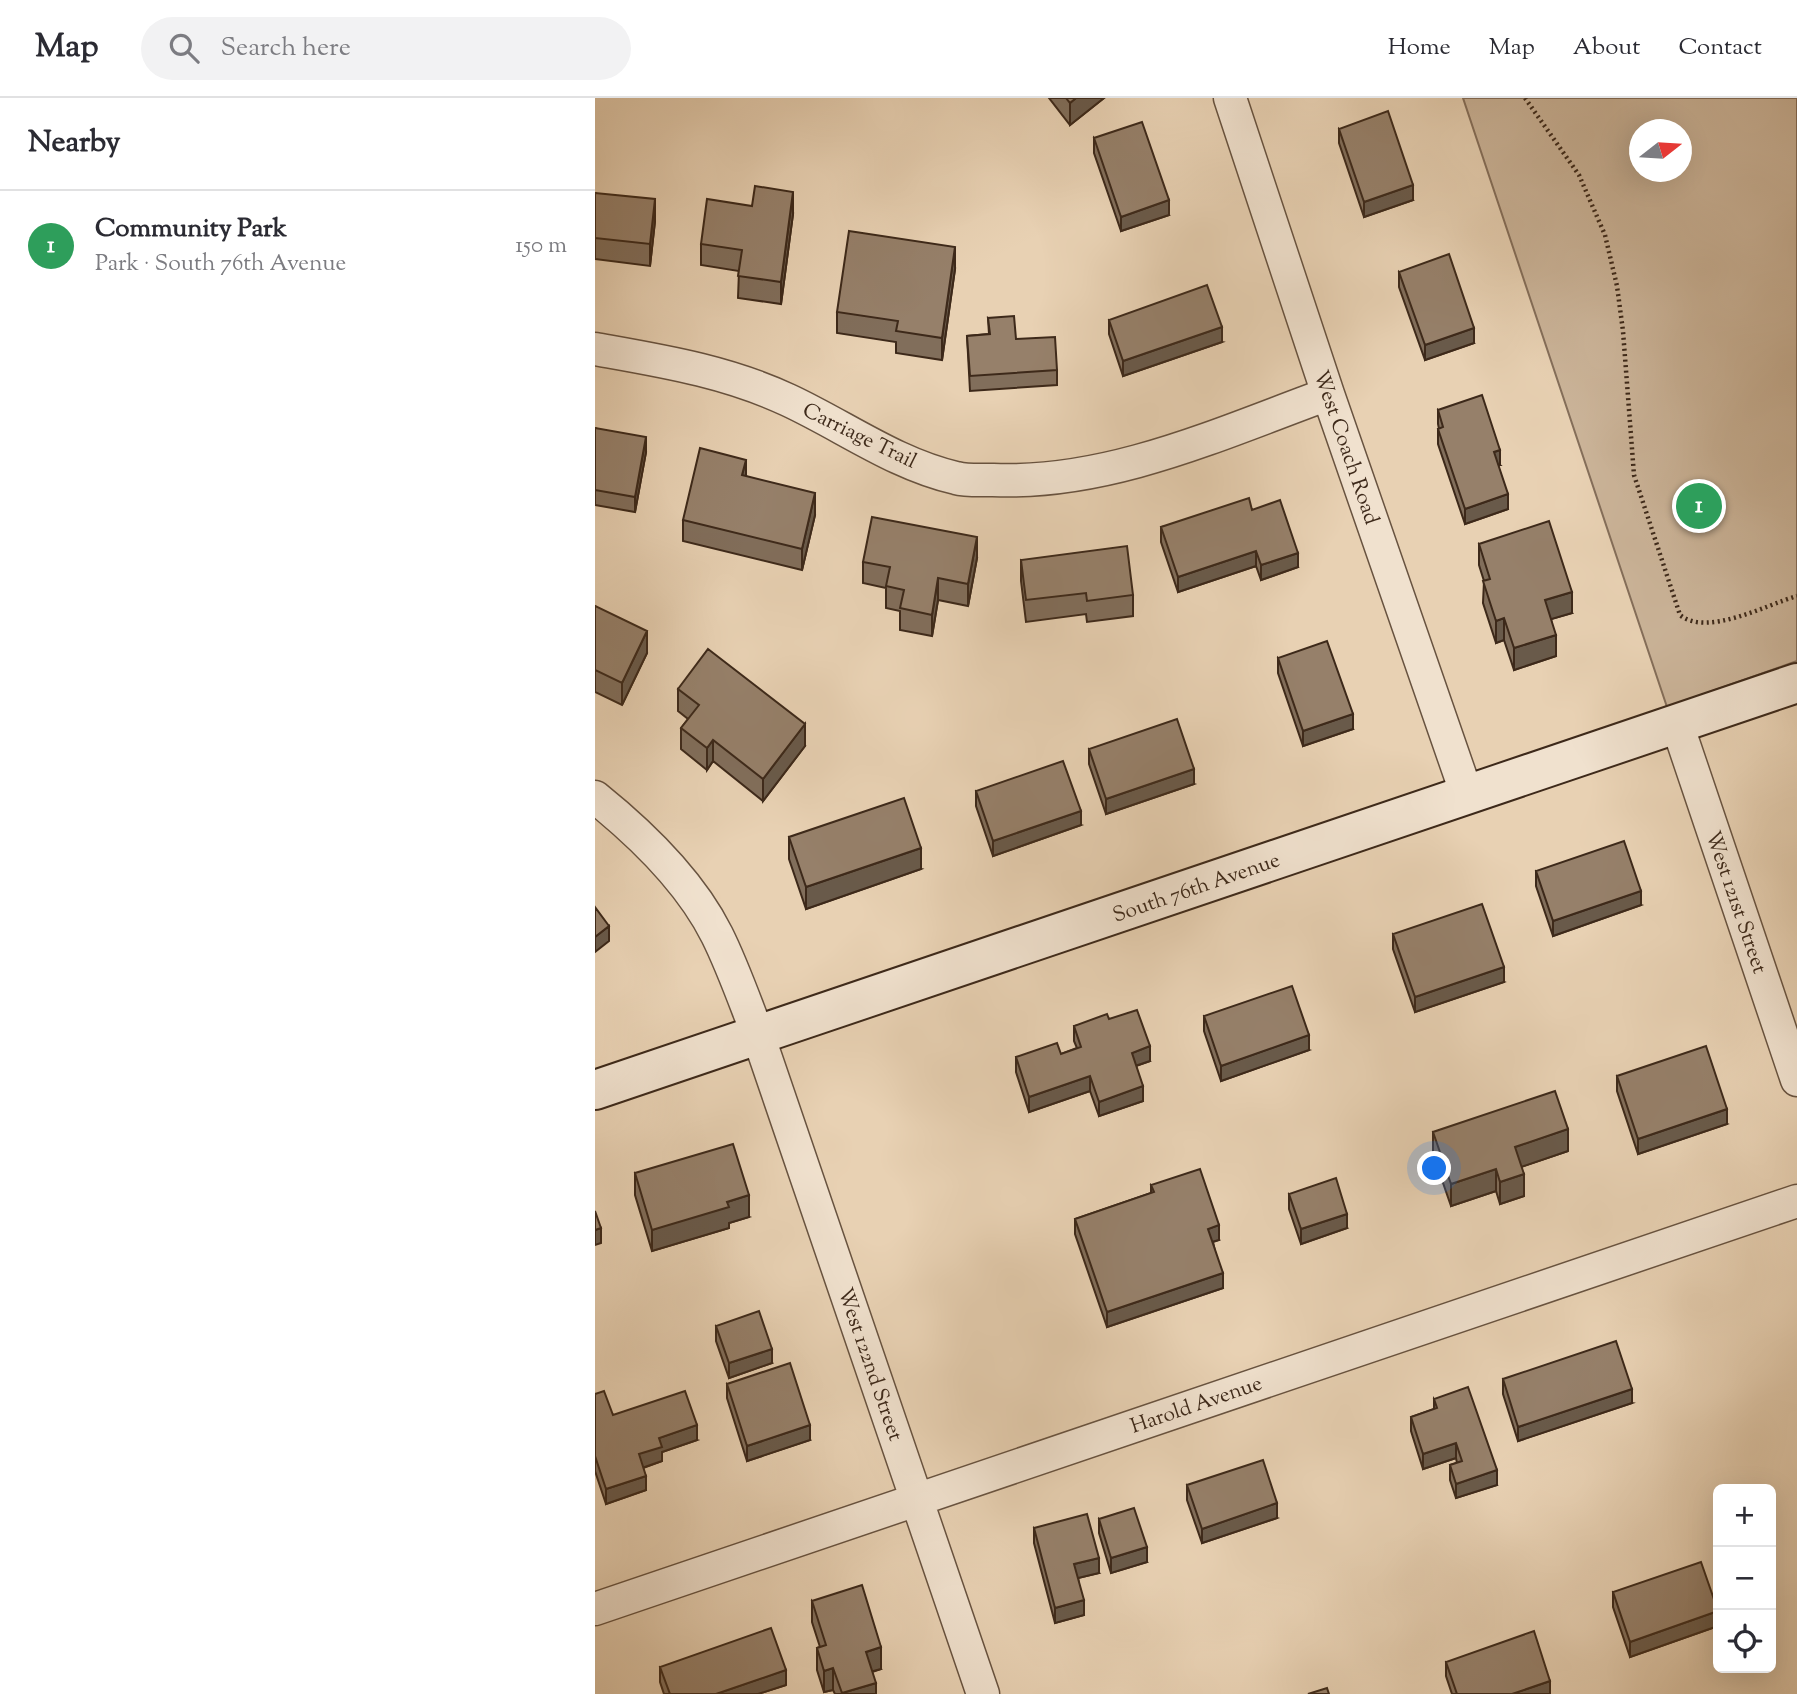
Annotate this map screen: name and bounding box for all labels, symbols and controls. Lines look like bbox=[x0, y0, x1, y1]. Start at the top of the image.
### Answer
search box bbox=[141, 17, 631, 80]
text: Map bbox=[35, 24, 99, 72]
icon: search bbox=[165, 29, 203, 67]
text: Search here bbox=[221, 30, 351, 67]
text: Home bbox=[1388, 31, 1451, 65]
text: Map bbox=[1489, 31, 1535, 65]
text: About bbox=[1573, 31, 1640, 65]
text: Contact bbox=[1678, 31, 1762, 65]
north arrow bbox=[1629, 119, 1692, 182]
text: Nearby bbox=[28, 122, 120, 165]
text: Community Park bbox=[95, 211, 287, 248]
text: 1 bbox=[47, 230, 55, 263]
text: 150 m bbox=[515, 230, 567, 263]
text: Park · South 76th Avenue bbox=[95, 248, 346, 281]
street label: West Coach Road bbox=[1305, 366, 1386, 529]
street label: Carriage Trail bbox=[797, 396, 921, 477]
pin: 1 bbox=[1676, 480, 1722, 532]
street label: West 121st Street bbox=[1697, 827, 1774, 978]
street label: South 76th Avenue bbox=[1109, 846, 1284, 932]
your location bbox=[1417, 1151, 1451, 1185]
street label: West 122nd Street bbox=[829, 1284, 909, 1445]
street label: Harold Avenue bbox=[1127, 1369, 1266, 1442]
map controls bbox=[1713, 1484, 1776, 1673]
button: + bbox=[1713, 1484, 1776, 1547]
button: − bbox=[1713, 1547, 1776, 1610]
button: locate bbox=[1713, 1610, 1776, 1673]

